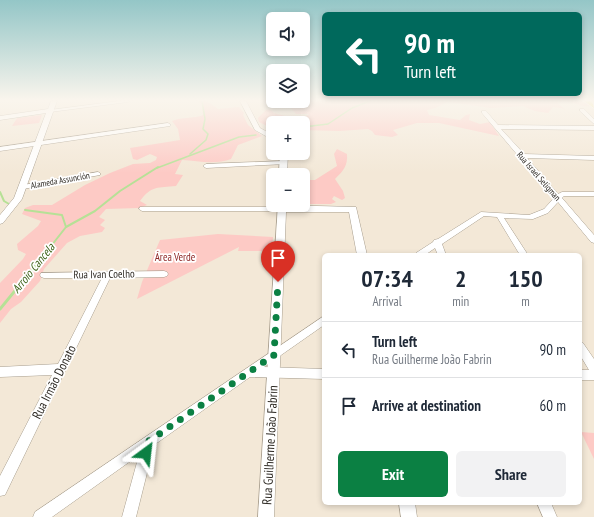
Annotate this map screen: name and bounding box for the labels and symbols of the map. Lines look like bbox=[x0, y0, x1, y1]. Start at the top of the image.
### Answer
street label: Rua Israel Seligman bbox=[515, 149, 563, 203]
street label: Alameda Assunción bbox=[30, 169, 90, 191]
water label: Arroio Cancela bbox=[8, 239, 58, 296]
pin bbox=[261, 241, 295, 282]
park label: Área Verde bbox=[155, 250, 196, 264]
street label: Rua Ivan Coelho bbox=[73, 266, 135, 282]
street label: Rua Irmão Donato bbox=[28, 342, 80, 422]
street label: Rua Guilherme João Fabrin bbox=[258, 385, 282, 505]
position arrow bbox=[125, 432, 167, 474]

